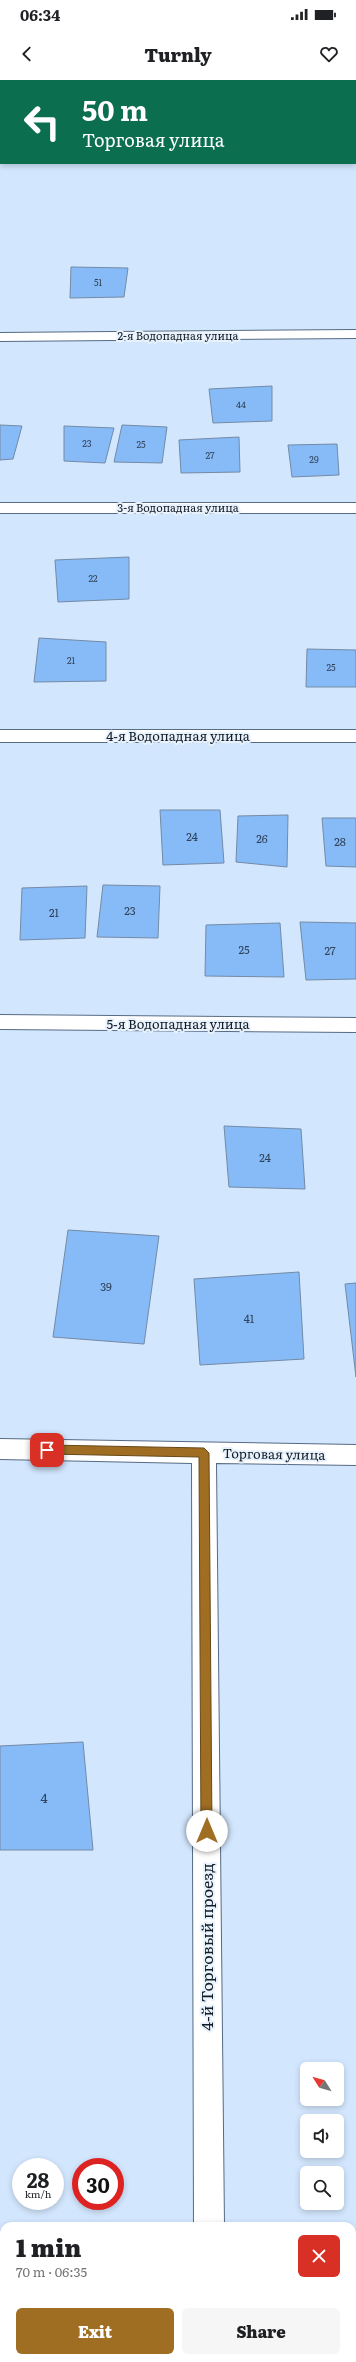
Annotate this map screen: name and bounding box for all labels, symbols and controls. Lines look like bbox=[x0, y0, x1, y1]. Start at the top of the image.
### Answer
text: 06:34 bbox=[20, 3, 60, 26]
text: Turnly bbox=[144, 41, 212, 68]
icon: back bbox=[16, 43, 38, 65]
icon: heart bbox=[318, 43, 340, 65]
text: 50 m bbox=[82, 88, 148, 130]
icon: left bbox=[16, 96, 68, 148]
text: Торговая улица bbox=[82, 126, 224, 153]
house number: 51 bbox=[94, 275, 102, 289]
street label: 2-я Водопадная улица bbox=[117, 327, 239, 343]
house number: 44 bbox=[236, 397, 246, 411]
house number: 23 bbox=[82, 436, 92, 450]
house number: 25 bbox=[136, 437, 146, 451]
house number: 27 bbox=[205, 448, 215, 462]
house number: 29 bbox=[309, 452, 319, 466]
street label: 3-я Водопадная улица bbox=[117, 499, 239, 515]
house number: 22 bbox=[88, 571, 98, 585]
house number: 21 bbox=[67, 653, 75, 667]
house number: 25 bbox=[326, 660, 336, 674]
street label: 4-я Водопадная улица bbox=[106, 726, 250, 745]
house number: 24 bbox=[186, 828, 198, 844]
house number: 26 bbox=[256, 830, 268, 846]
house number: 28 bbox=[334, 833, 346, 849]
house number: 23 bbox=[124, 902, 136, 918]
house number: 21 bbox=[49, 904, 60, 920]
house number: 25 bbox=[238, 941, 250, 957]
house number: 27 bbox=[324, 942, 336, 958]
street label: 5-я Водопадная улица bbox=[106, 1014, 250, 1033]
house number: 24 bbox=[259, 1149, 271, 1165]
house number: 39 bbox=[100, 1278, 112, 1294]
house number: 41 bbox=[244, 1310, 255, 1326]
pin bbox=[30, 1433, 64, 1467]
icon: arrive bbox=[36, 1439, 58, 1461]
street label: Торговая улица bbox=[222, 1443, 326, 1464]
house number: 4 bbox=[40, 1788, 48, 1807]
position arrow bbox=[186, 1810, 228, 1852]
street label: 4-й Торговый проезд bbox=[194, 1863, 218, 2031]
north arrow bbox=[300, 2062, 344, 2106]
map controls bbox=[300, 2062, 344, 2210]
button: sound bbox=[300, 2114, 344, 2158]
speed limit sign: 30 bbox=[72, 2158, 124, 2210]
text: 28 bbox=[27, 2164, 49, 2194]
button: search bbox=[300, 2166, 344, 2210]
text: km/h bbox=[25, 2186, 51, 2201]
text: 1 min bbox=[16, 2229, 81, 2264]
button: close bbox=[298, 2235, 340, 2277]
text: 70 m · 06:35 bbox=[16, 2262, 87, 2281]
button: Exit bbox=[16, 2308, 174, 2354]
button: Share bbox=[182, 2308, 340, 2354]

